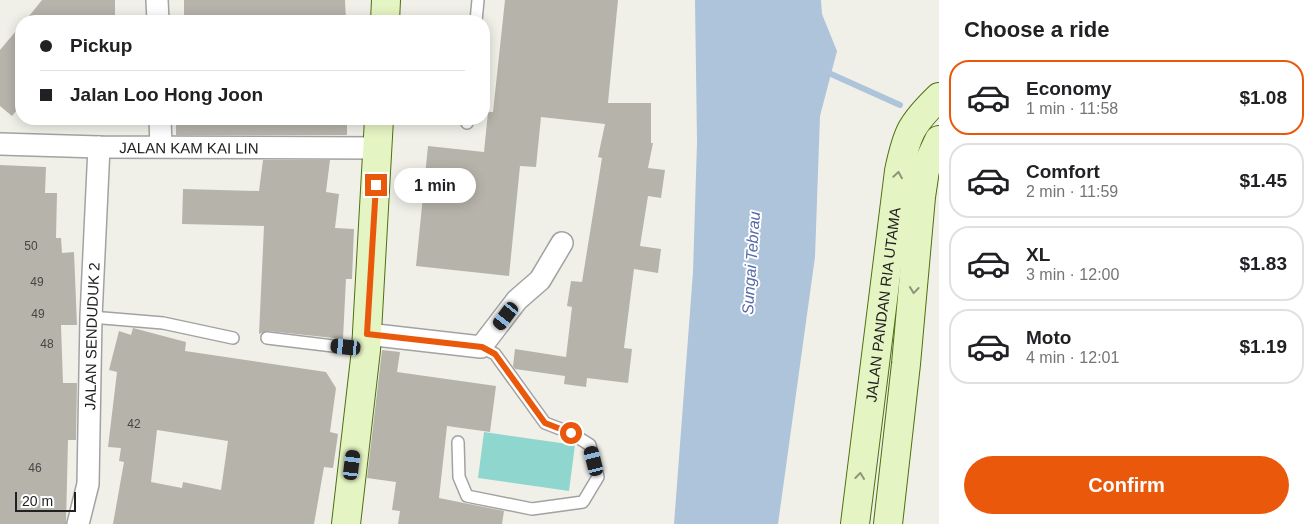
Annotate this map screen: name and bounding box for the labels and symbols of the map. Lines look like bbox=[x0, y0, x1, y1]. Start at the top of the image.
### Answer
street label: JALAN KAM KAI LIN bbox=[119, 139, 259, 156]
callout: 1 min bbox=[394, 168, 476, 202]
one-way arrow bbox=[893, 171, 903, 180]
route end bbox=[365, 174, 387, 196]
street label: JALAN PANDAN RIA UTAMA bbox=[862, 206, 903, 403]
water label: Sungai Tebrau bbox=[739, 211, 763, 315]
house number: 50 bbox=[24, 239, 38, 253]
street label: JALAN SENDUDUK 2 bbox=[81, 262, 102, 410]
house number: 49 bbox=[30, 275, 44, 289]
one-way arrow bbox=[909, 286, 920, 294]
car bbox=[490, 300, 521, 332]
house number: 49 bbox=[31, 307, 45, 321]
house number: 48 bbox=[40, 337, 54, 351]
car bbox=[330, 338, 361, 356]
house number: 42 bbox=[127, 417, 141, 431]
route start bbox=[560, 422, 582, 444]
car bbox=[583, 445, 604, 477]
car bbox=[342, 449, 361, 481]
house number: 46 bbox=[28, 461, 42, 475]
one-way arrow bbox=[854, 471, 865, 479]
scale bar bbox=[15, 489, 76, 512]

